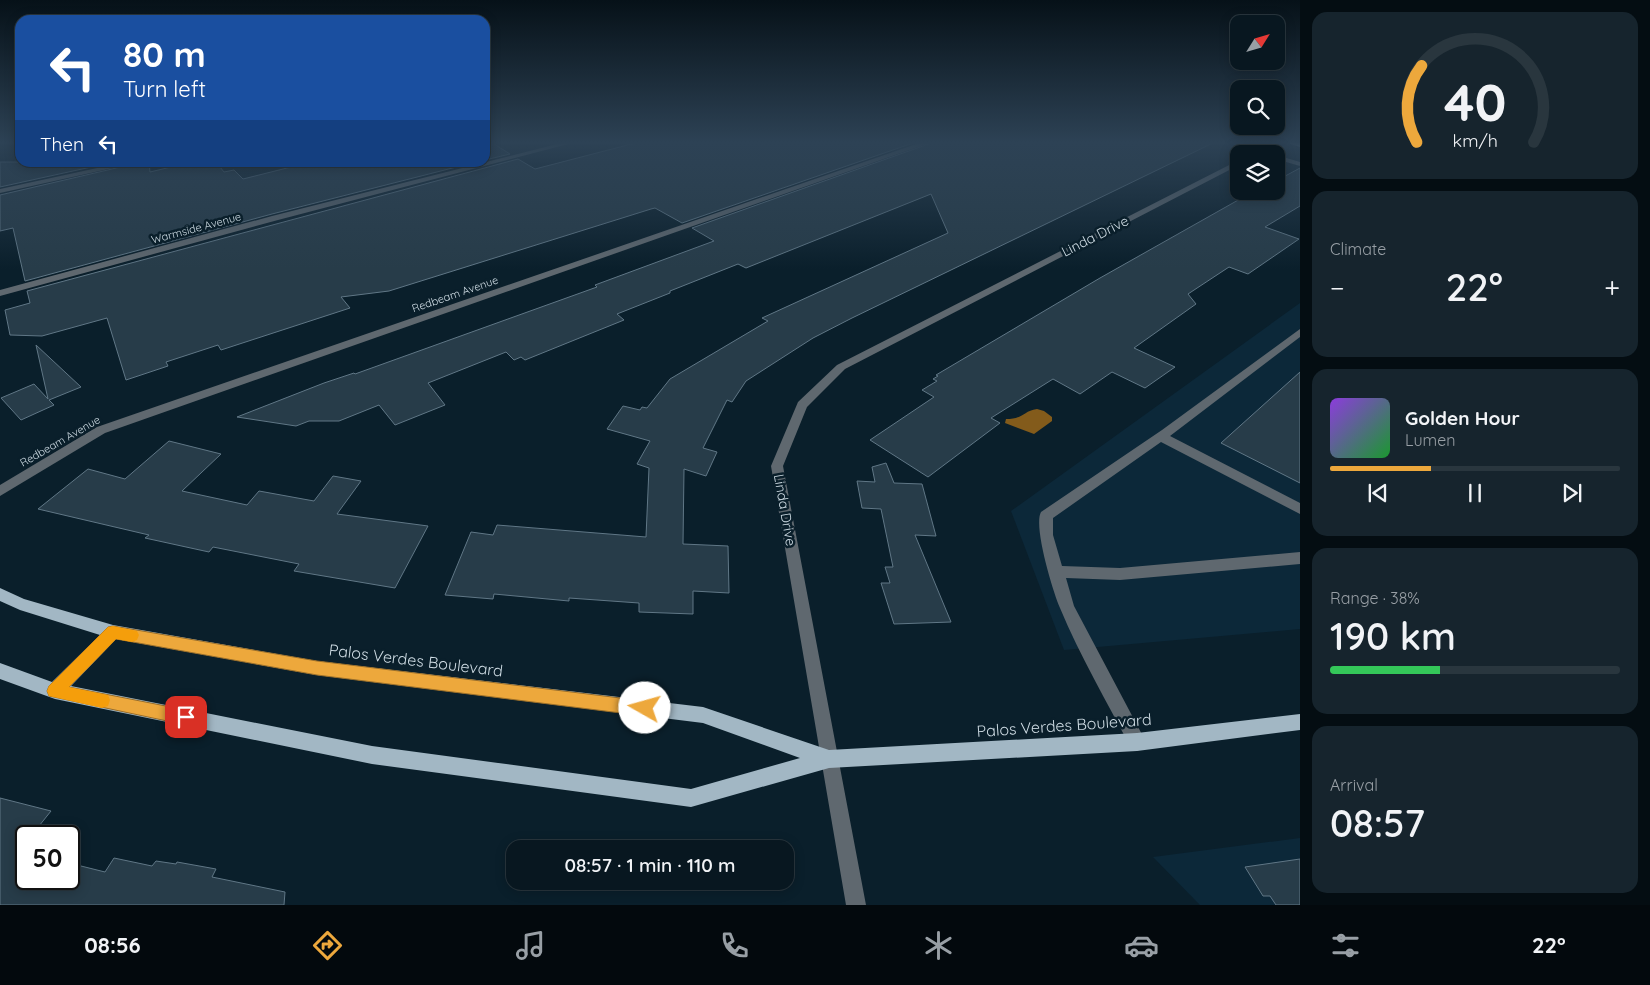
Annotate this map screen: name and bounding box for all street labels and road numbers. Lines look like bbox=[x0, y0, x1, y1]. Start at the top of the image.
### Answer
street label: Warmside Avenue bbox=[150, 209, 242, 247]
street label: Linda Drive bbox=[1058, 211, 1132, 261]
street label: Redbeam Avenue bbox=[410, 273, 500, 315]
street label: Redbeam Avenue bbox=[17, 412, 103, 470]
street label: Linda Drive bbox=[770, 472, 800, 548]
street label: Palos Verdes Boulevard bbox=[328, 639, 504, 681]
street label: Palos Verdes Boulevard bbox=[976, 709, 1152, 741]

